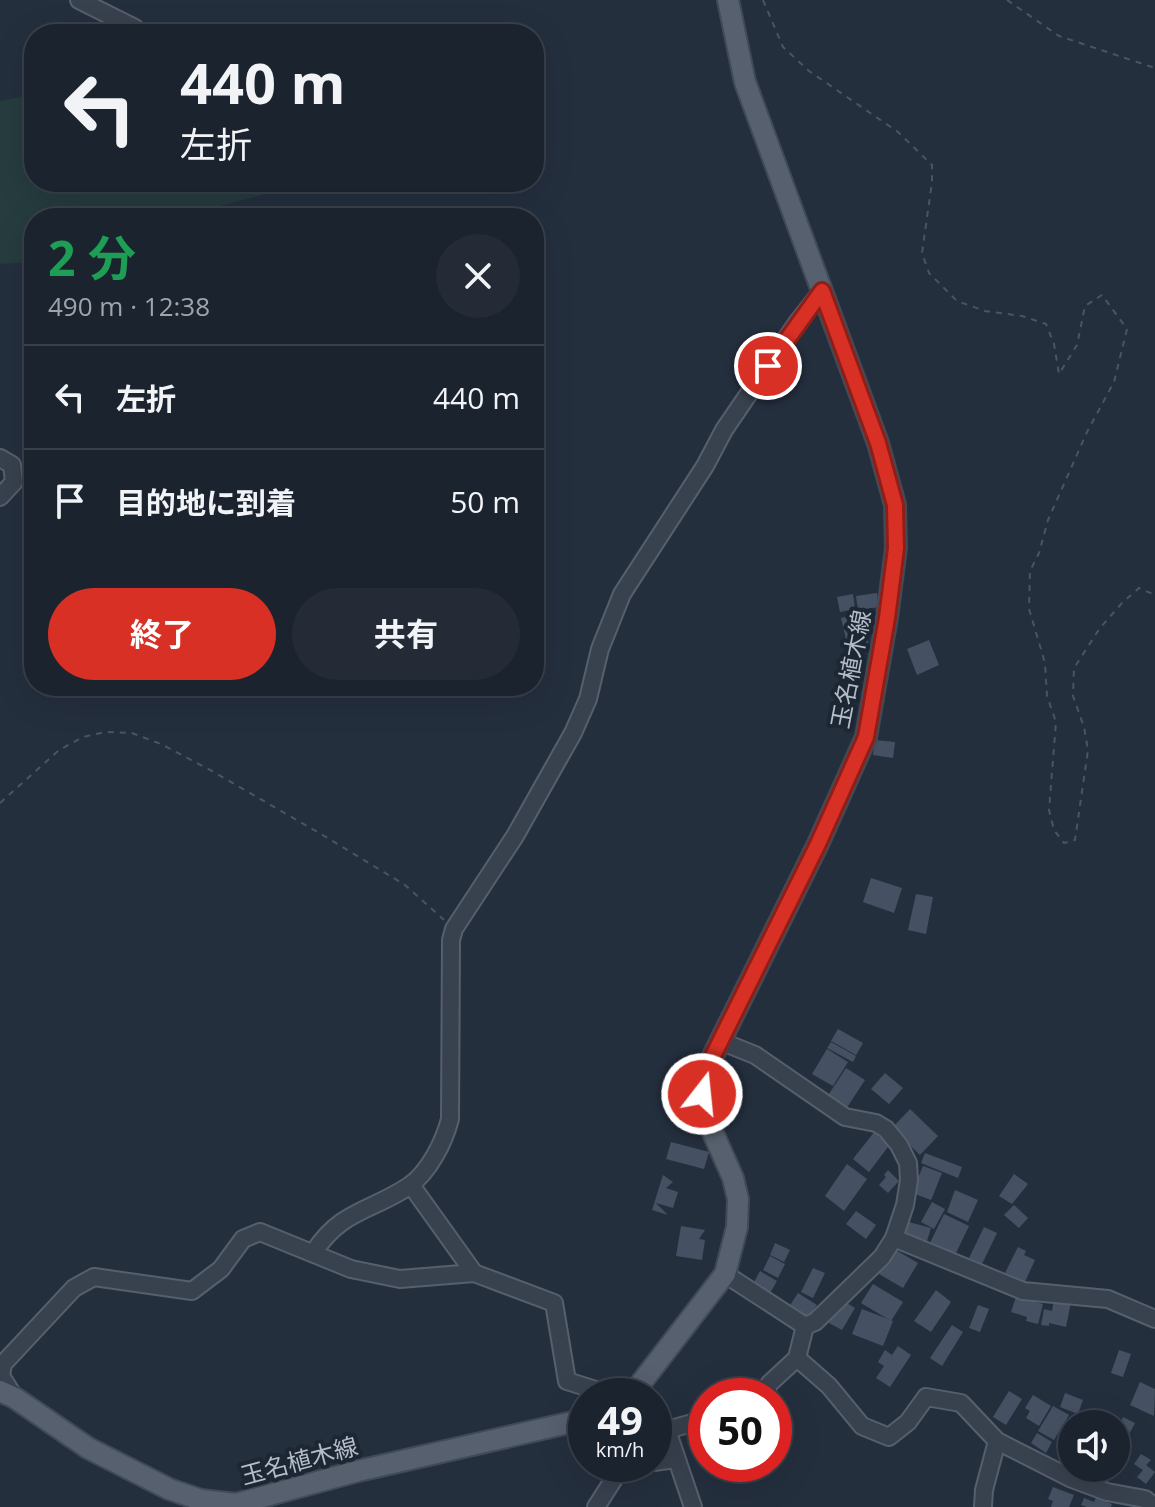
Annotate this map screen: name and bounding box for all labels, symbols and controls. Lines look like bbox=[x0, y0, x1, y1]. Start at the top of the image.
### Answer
text: 440 m bbox=[180, 44, 346, 120]
icon: left bbox=[48, 56, 152, 160]
text: 左折 bbox=[180, 120, 252, 169]
text: 2 分 bbox=[48, 225, 136, 290]
button: close bbox=[436, 234, 520, 318]
text: 490 m · 12:38 bbox=[48, 288, 210, 324]
pin bbox=[734, 332, 802, 400]
icon: arrive bbox=[746, 344, 790, 388]
icon: left bbox=[48, 375, 92, 419]
text: 440 m bbox=[433, 377, 520, 418]
text: 左折 bbox=[116, 378, 176, 419]
icon: arrive bbox=[48, 479, 92, 523]
text: 50 m bbox=[450, 481, 520, 522]
text: 目的地に到着 bbox=[116, 482, 296, 523]
button: 終了 bbox=[48, 588, 276, 680]
button: 共有 bbox=[292, 588, 520, 680]
street label: 玉名植木線 bbox=[822, 607, 878, 731]
position arrow bbox=[660, 1052, 744, 1136]
speed limit sign: 50 bbox=[688, 1378, 792, 1482]
text: 49 bbox=[597, 1392, 643, 1447]
map controls bbox=[1058, 1410, 1130, 1482]
button: sound bbox=[1058, 1410, 1130, 1482]
street label: 玉名植木線 bbox=[237, 1429, 361, 1491]
text: km/h bbox=[596, 1436, 644, 1463]

